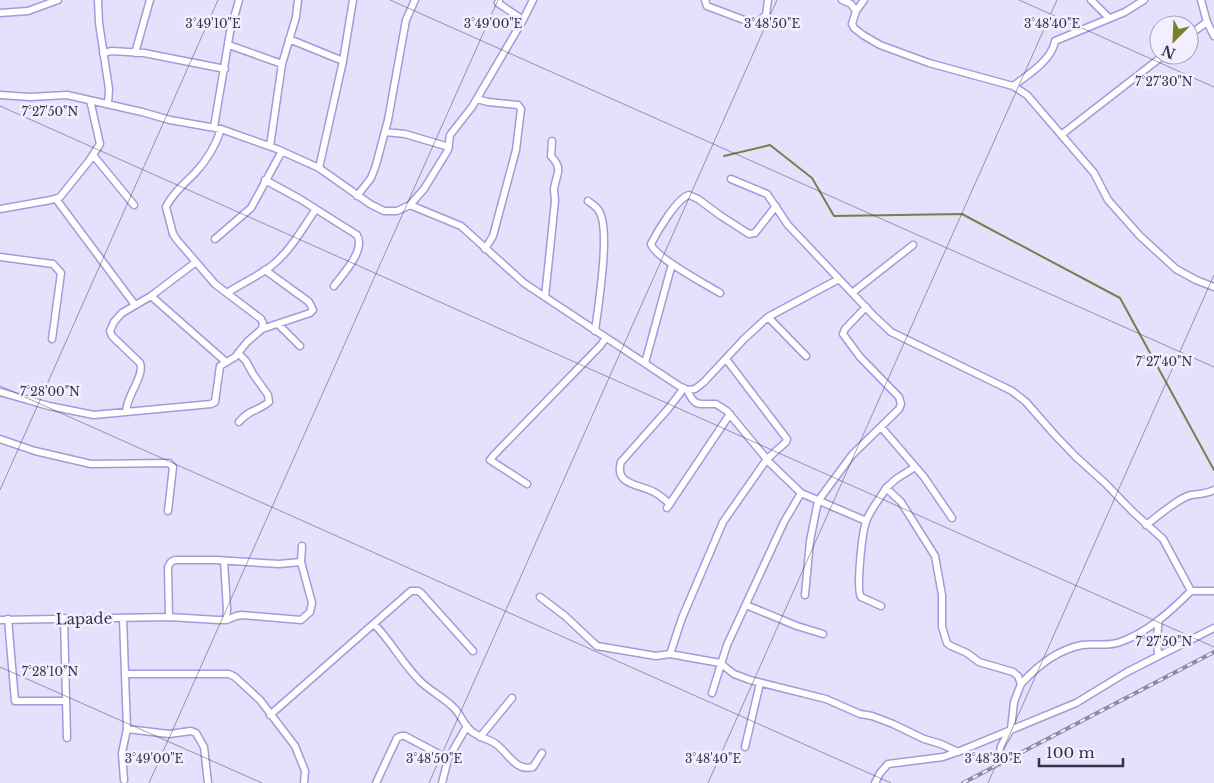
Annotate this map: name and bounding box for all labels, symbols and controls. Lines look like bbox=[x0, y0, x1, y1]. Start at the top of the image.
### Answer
north arrow bbox=[1149, 15, 1199, 65]
text: 3°49'10"E bbox=[185, 16, 241, 31]
text: 3°49'00"E bbox=[464, 16, 523, 31]
text: 3°48'50"E bbox=[744, 16, 800, 31]
text: 3°48'40"E bbox=[1024, 16, 1080, 31]
text: N bbox=[1159, 41, 1178, 63]
text: 7°27'30"N bbox=[1135, 74, 1193, 89]
text: 7°27'50"N bbox=[22, 104, 78, 119]
text: 7°27'40"N bbox=[1136, 354, 1192, 369]
text: 7°28'00"N bbox=[20, 384, 80, 399]
street label: Lapade bbox=[56, 609, 112, 628]
text: 7°27'50"N bbox=[1136, 634, 1192, 649]
text: 7°28'10"N bbox=[22, 664, 78, 679]
scale bar bbox=[1039, 736, 1123, 768]
text: 100 m bbox=[1046, 743, 1095, 762]
text: 3°49'00"E bbox=[125, 751, 184, 766]
text: 3°48'50"E bbox=[406, 751, 462, 766]
text: 3°48'40"E bbox=[685, 751, 741, 766]
text: 3°48'30"E bbox=[964, 751, 1022, 766]

